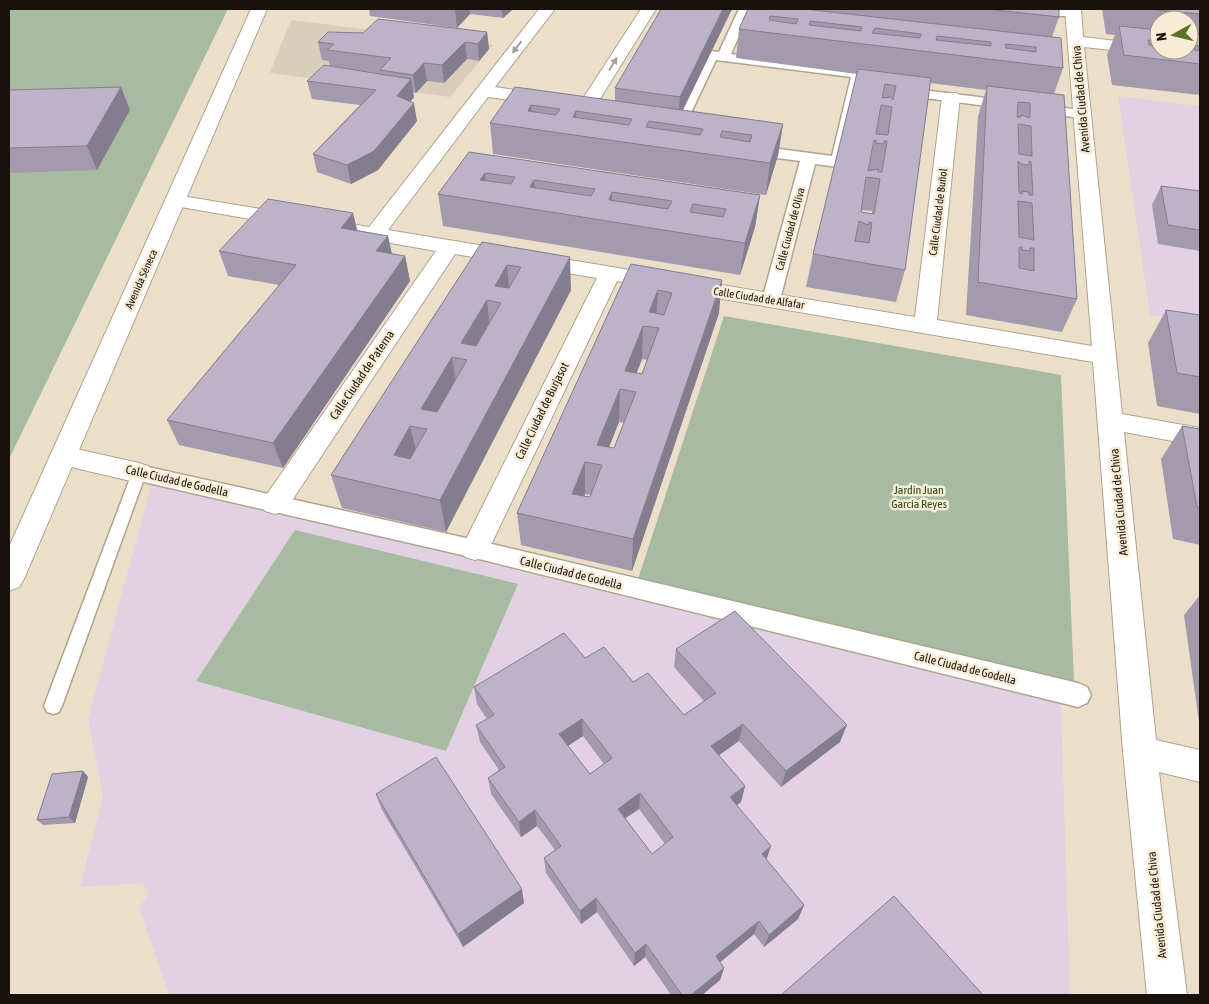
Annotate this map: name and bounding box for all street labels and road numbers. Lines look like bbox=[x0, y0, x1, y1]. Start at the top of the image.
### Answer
street label: Avenida Ciudad de Chiva bbox=[1069, 45, 1093, 153]
street label: Calle Ciudad de Buñol bbox=[927, 168, 949, 256]
street label: Calle Ciudad de Oliva bbox=[773, 186, 807, 272]
street label: Avenida Séneca bbox=[123, 248, 159, 310]
street label: Calle Ciudad de Alfafar bbox=[713, 285, 806, 311]
street label: Calle Ciudad de Paterna bbox=[327, 328, 397, 422]
street label: Calle Ciudad de Burjasot bbox=[512, 360, 572, 462]
street label: Avenida Ciudad de Chiva bbox=[1107, 448, 1131, 556]
street label: Calle Ciudad de Godella bbox=[124, 462, 230, 500]
street label: Calle Ciudad de Godella bbox=[518, 554, 624, 592]
street label: Calle Ciudad de Godella bbox=[912, 649, 1018, 687]
street label: Avenida Ciudad de Chiva bbox=[1144, 851, 1170, 959]

